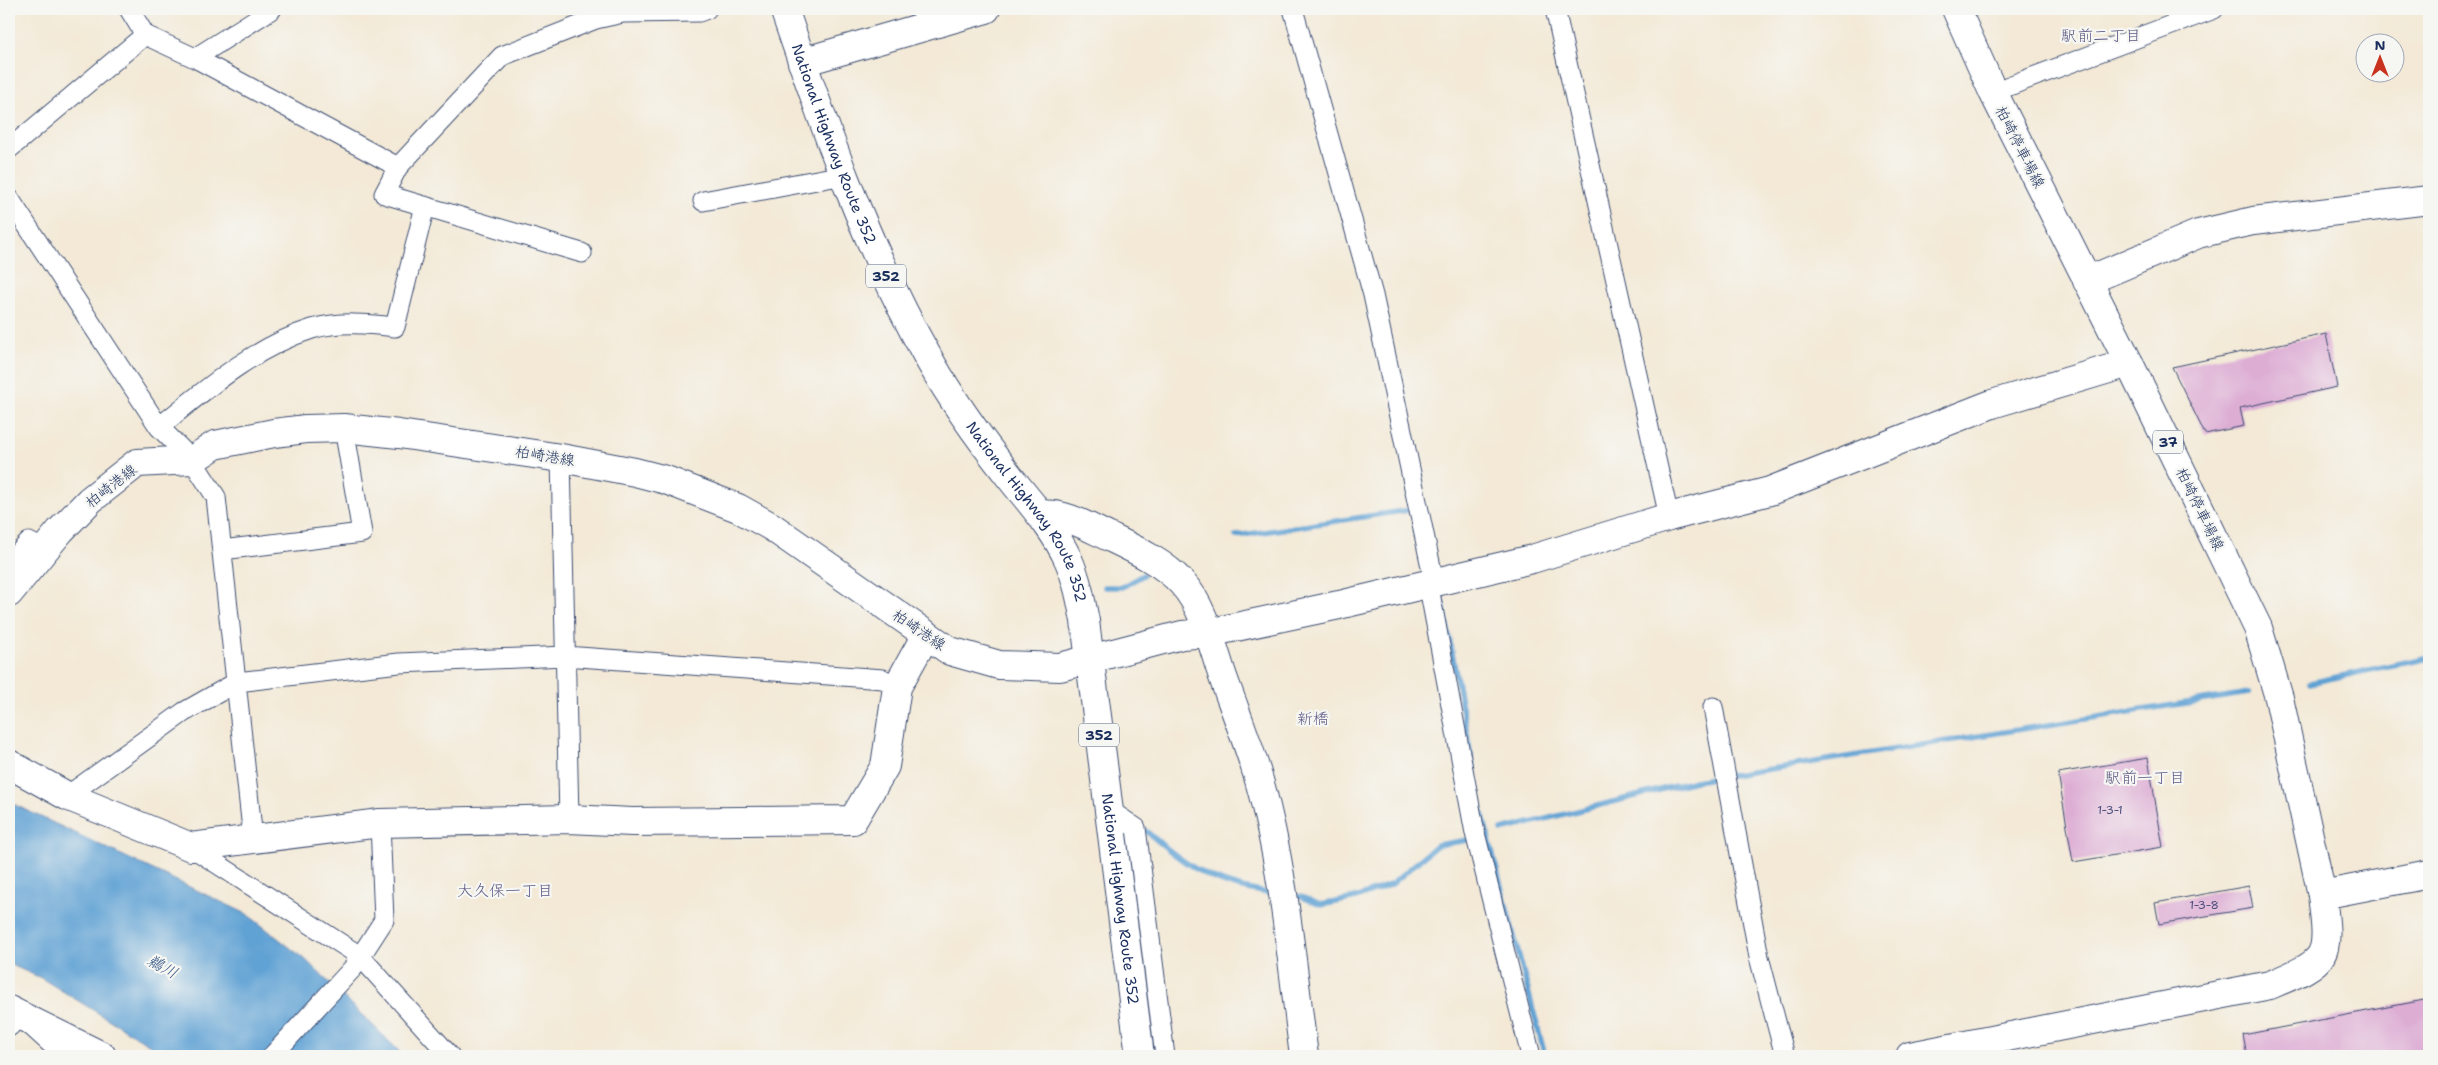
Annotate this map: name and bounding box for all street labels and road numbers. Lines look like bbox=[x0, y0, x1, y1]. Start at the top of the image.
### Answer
street label: National Highway Route 352 bbox=[787, 41, 881, 247]
street label: 柏崎停車場線 bbox=[1991, 102, 2049, 192]
road number: 352 bbox=[866, 264, 906, 288]
street label: National Highway Route 352 bbox=[961, 418, 1091, 604]
road number: 37 bbox=[2153, 431, 2183, 454]
street label: 柏崎港線 bbox=[514, 441, 576, 471]
street label: 柏崎港線 bbox=[81, 460, 141, 512]
street label: 柏崎停車場線 bbox=[2171, 464, 2229, 554]
street label: 柏崎港線 bbox=[889, 605, 949, 655]
road number: 352 bbox=[1079, 724, 1119, 746]
street label: National Highway Route 352 bbox=[1097, 792, 1143, 1006]

